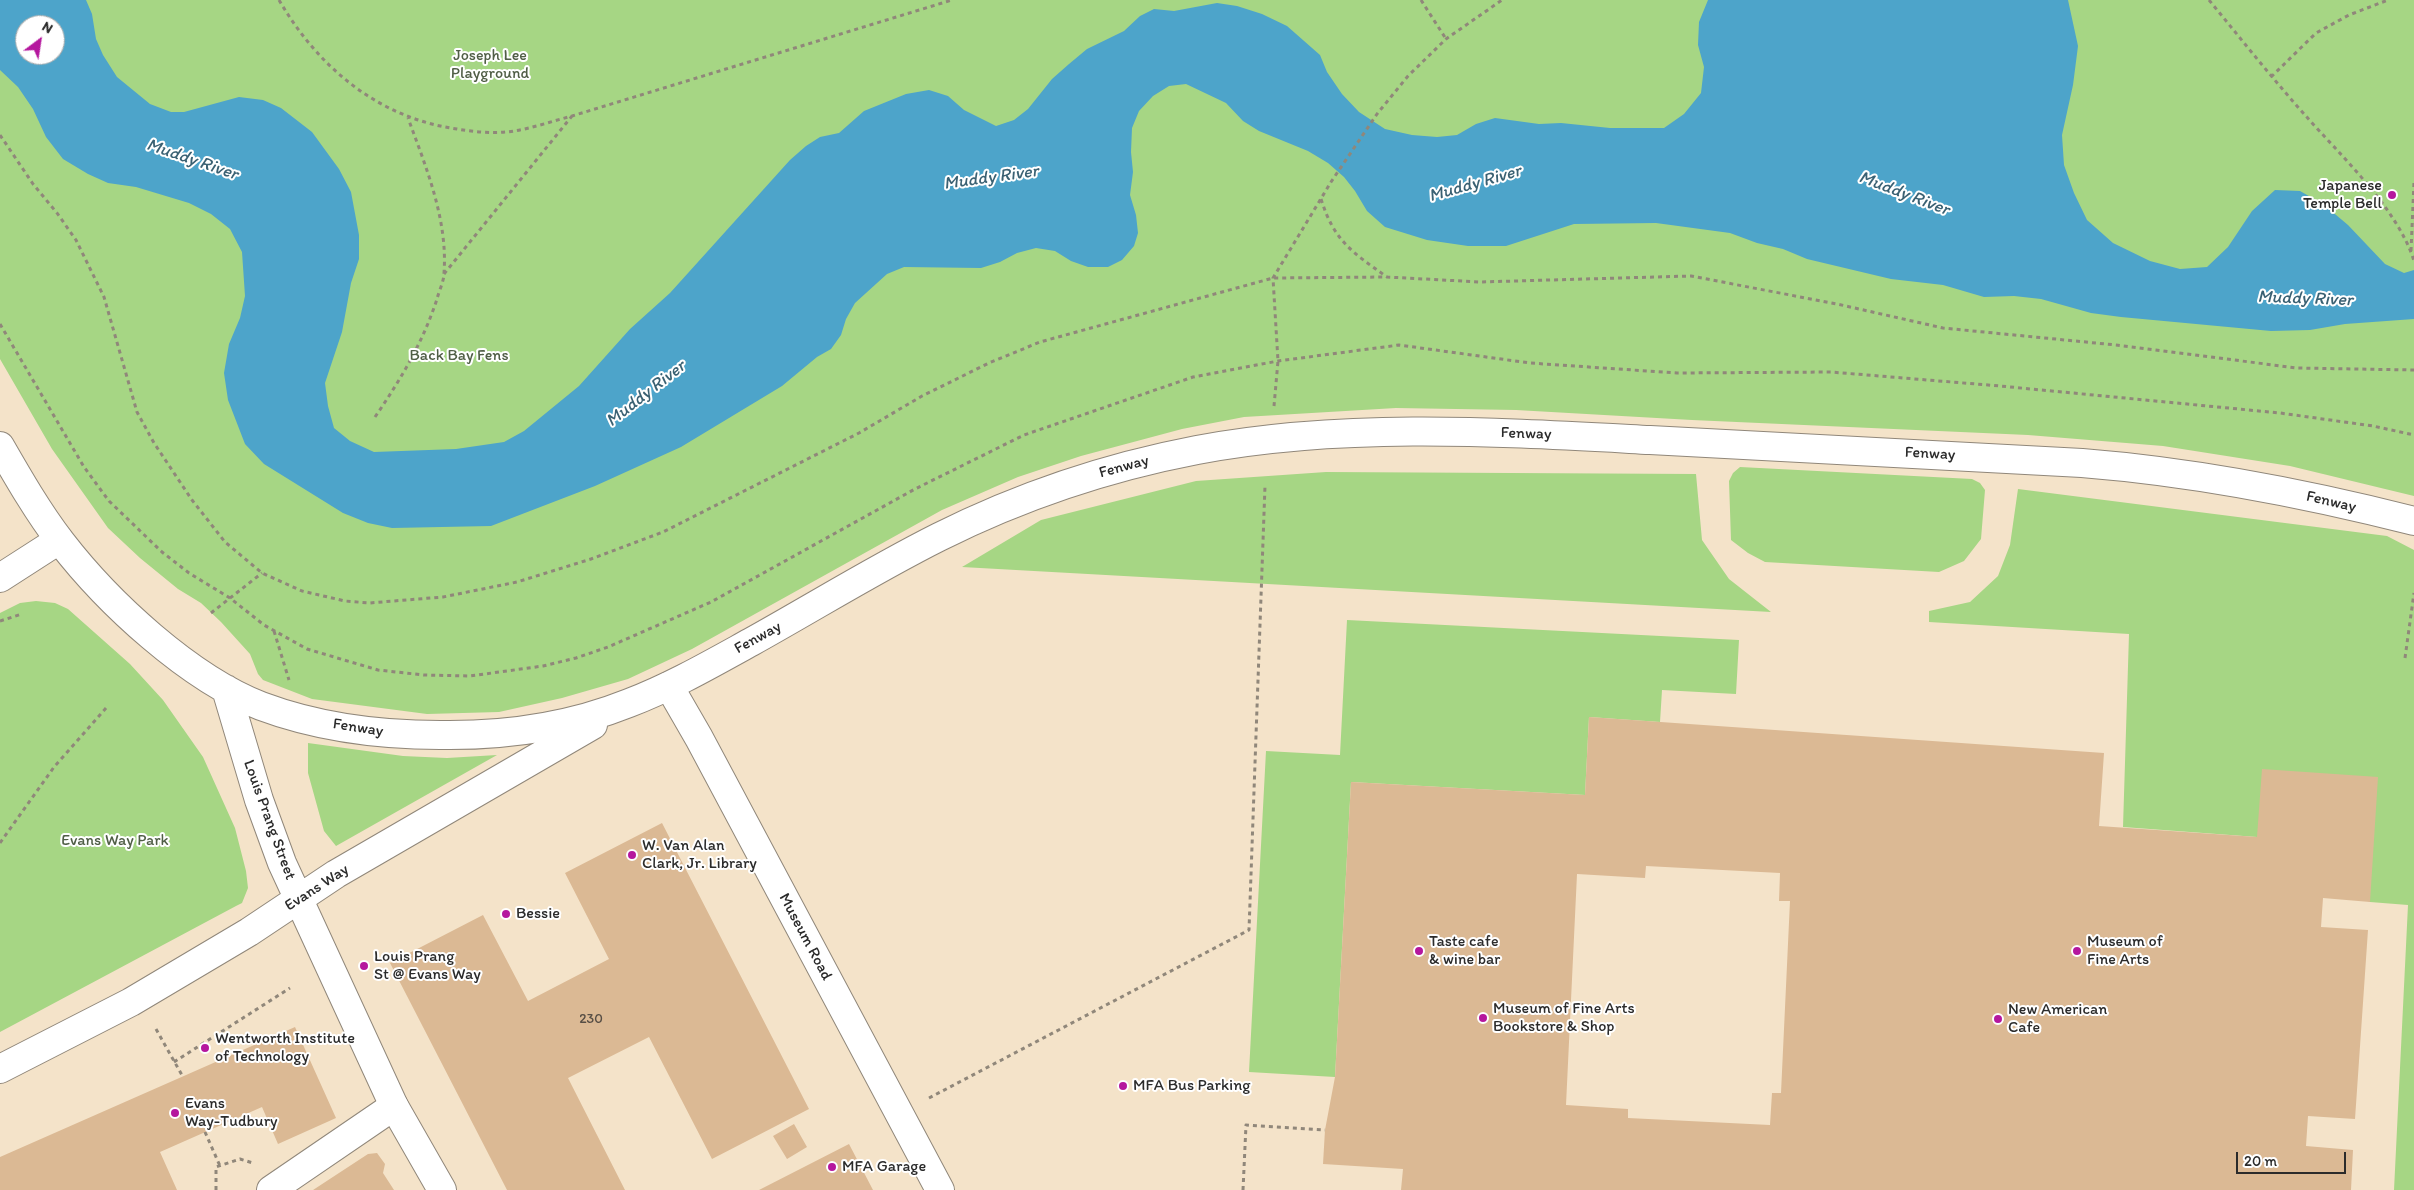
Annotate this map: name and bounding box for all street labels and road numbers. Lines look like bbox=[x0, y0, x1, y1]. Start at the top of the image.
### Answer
street label: Fenway bbox=[1500, 424, 1552, 444]
street label: Fenway bbox=[1904, 443, 1956, 465]
street label: Fenway bbox=[1097, 451, 1151, 483]
street label: Fenway bbox=[2304, 487, 2358, 517]
street label: Fenway bbox=[731, 617, 785, 659]
street label: Fenway bbox=[331, 715, 385, 741]
street label: Louis Prang Street bbox=[238, 757, 300, 883]
street label: Evans Way bbox=[281, 860, 353, 916]
street label: Museum Road bbox=[774, 890, 836, 984]

